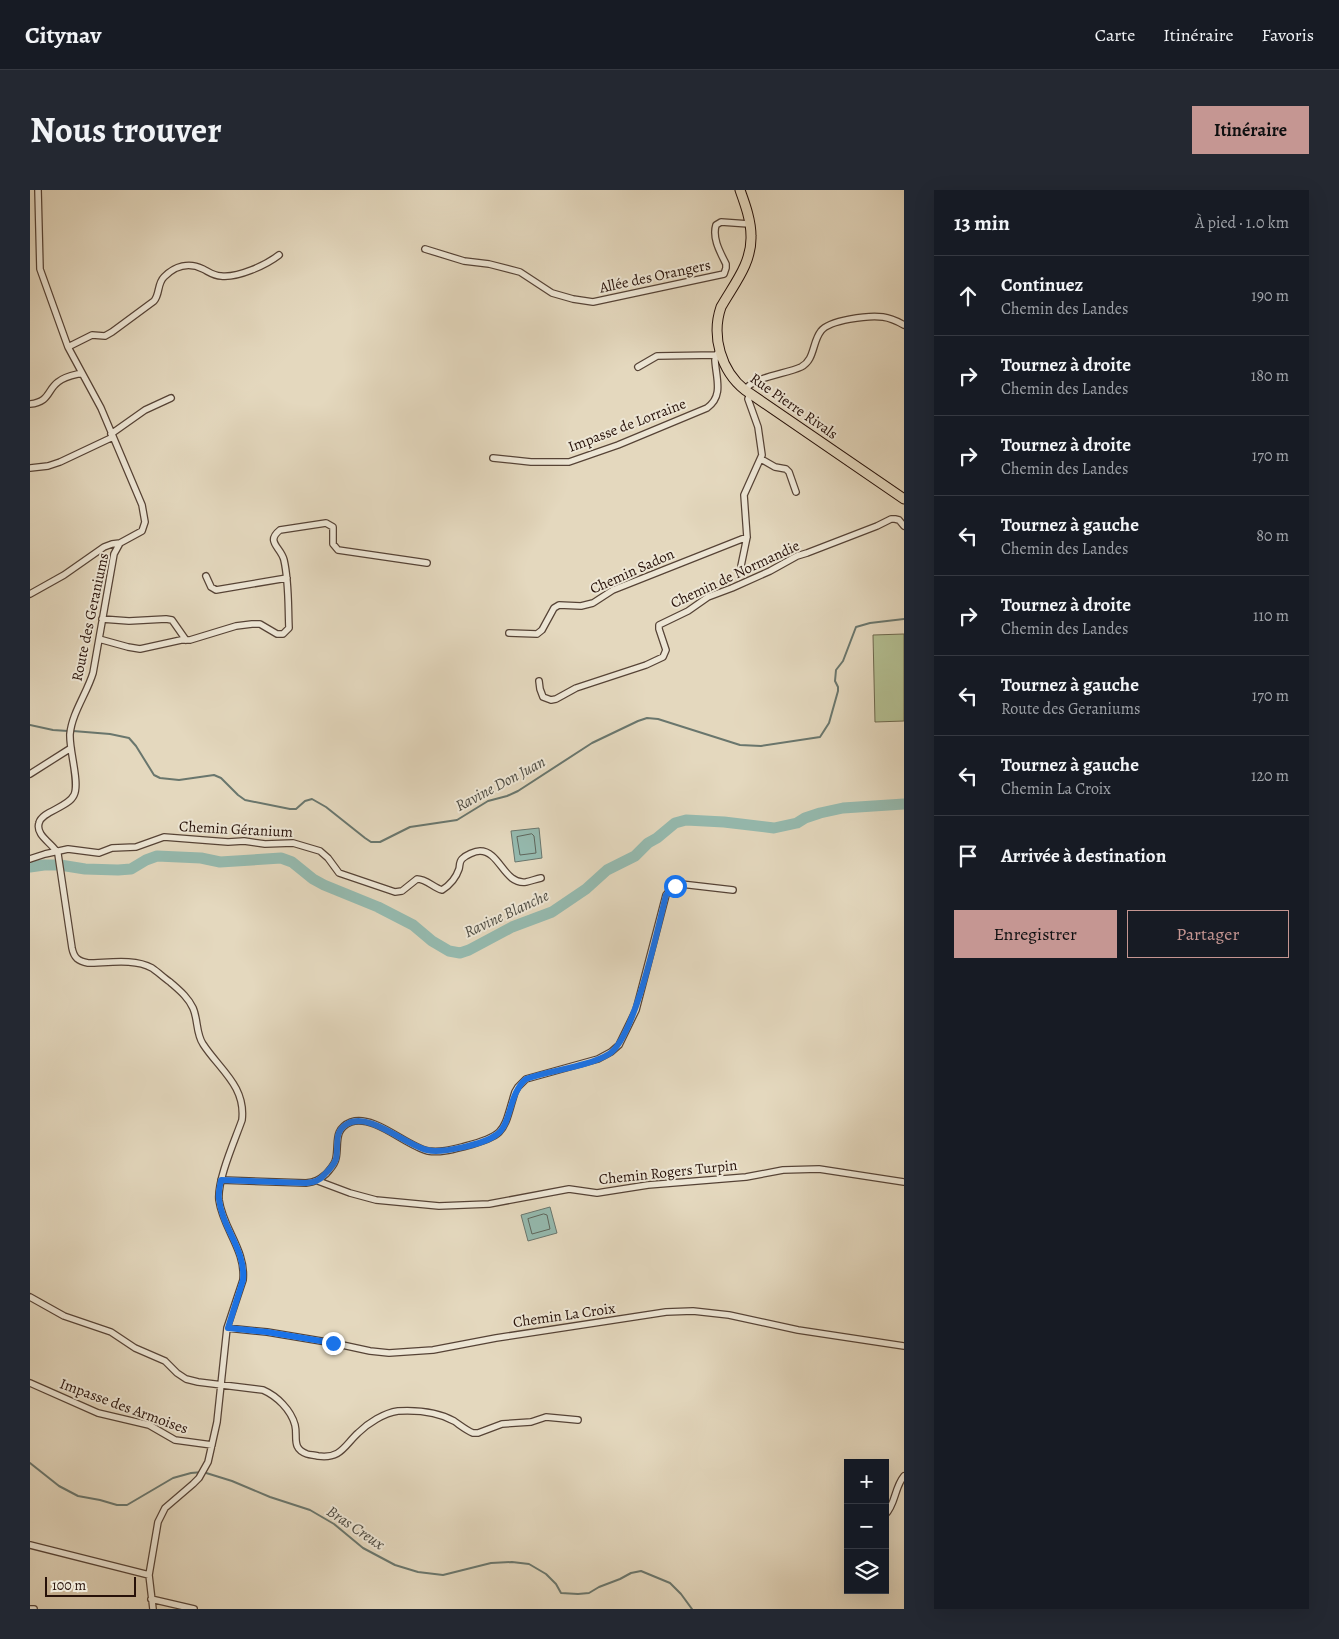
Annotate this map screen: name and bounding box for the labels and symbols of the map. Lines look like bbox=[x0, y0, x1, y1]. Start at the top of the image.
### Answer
street label: Allée des Orangers bbox=[597, 254, 712, 298]
street label: Rue Pierre Rivals bbox=[746, 368, 842, 444]
street label: Impasse de Lorraine bbox=[565, 393, 689, 457]
street label: Chemin de Normandie bbox=[667, 535, 803, 613]
street label: Chemin Sadon bbox=[587, 543, 677, 599]
street label: Route des Geraniums bbox=[67, 551, 113, 683]
water label: Ravine Don Juan bbox=[452, 751, 549, 817]
street label: Chemin Géranium bbox=[179, 816, 294, 842]
route start bbox=[664, 875, 687, 898]
water label: Ravine Blanche bbox=[460, 885, 553, 943]
street label: Chemin Rogers Turpin bbox=[598, 1155, 738, 1189]
street label: Chemin La Croix bbox=[512, 1298, 616, 1332]
route end bbox=[322, 1332, 345, 1355]
street label: Impasse des Armoises bbox=[57, 1373, 191, 1439]
water label: Bras Creux bbox=[322, 1500, 389, 1556]
scale bar bbox=[45, 1574, 136, 1597]

